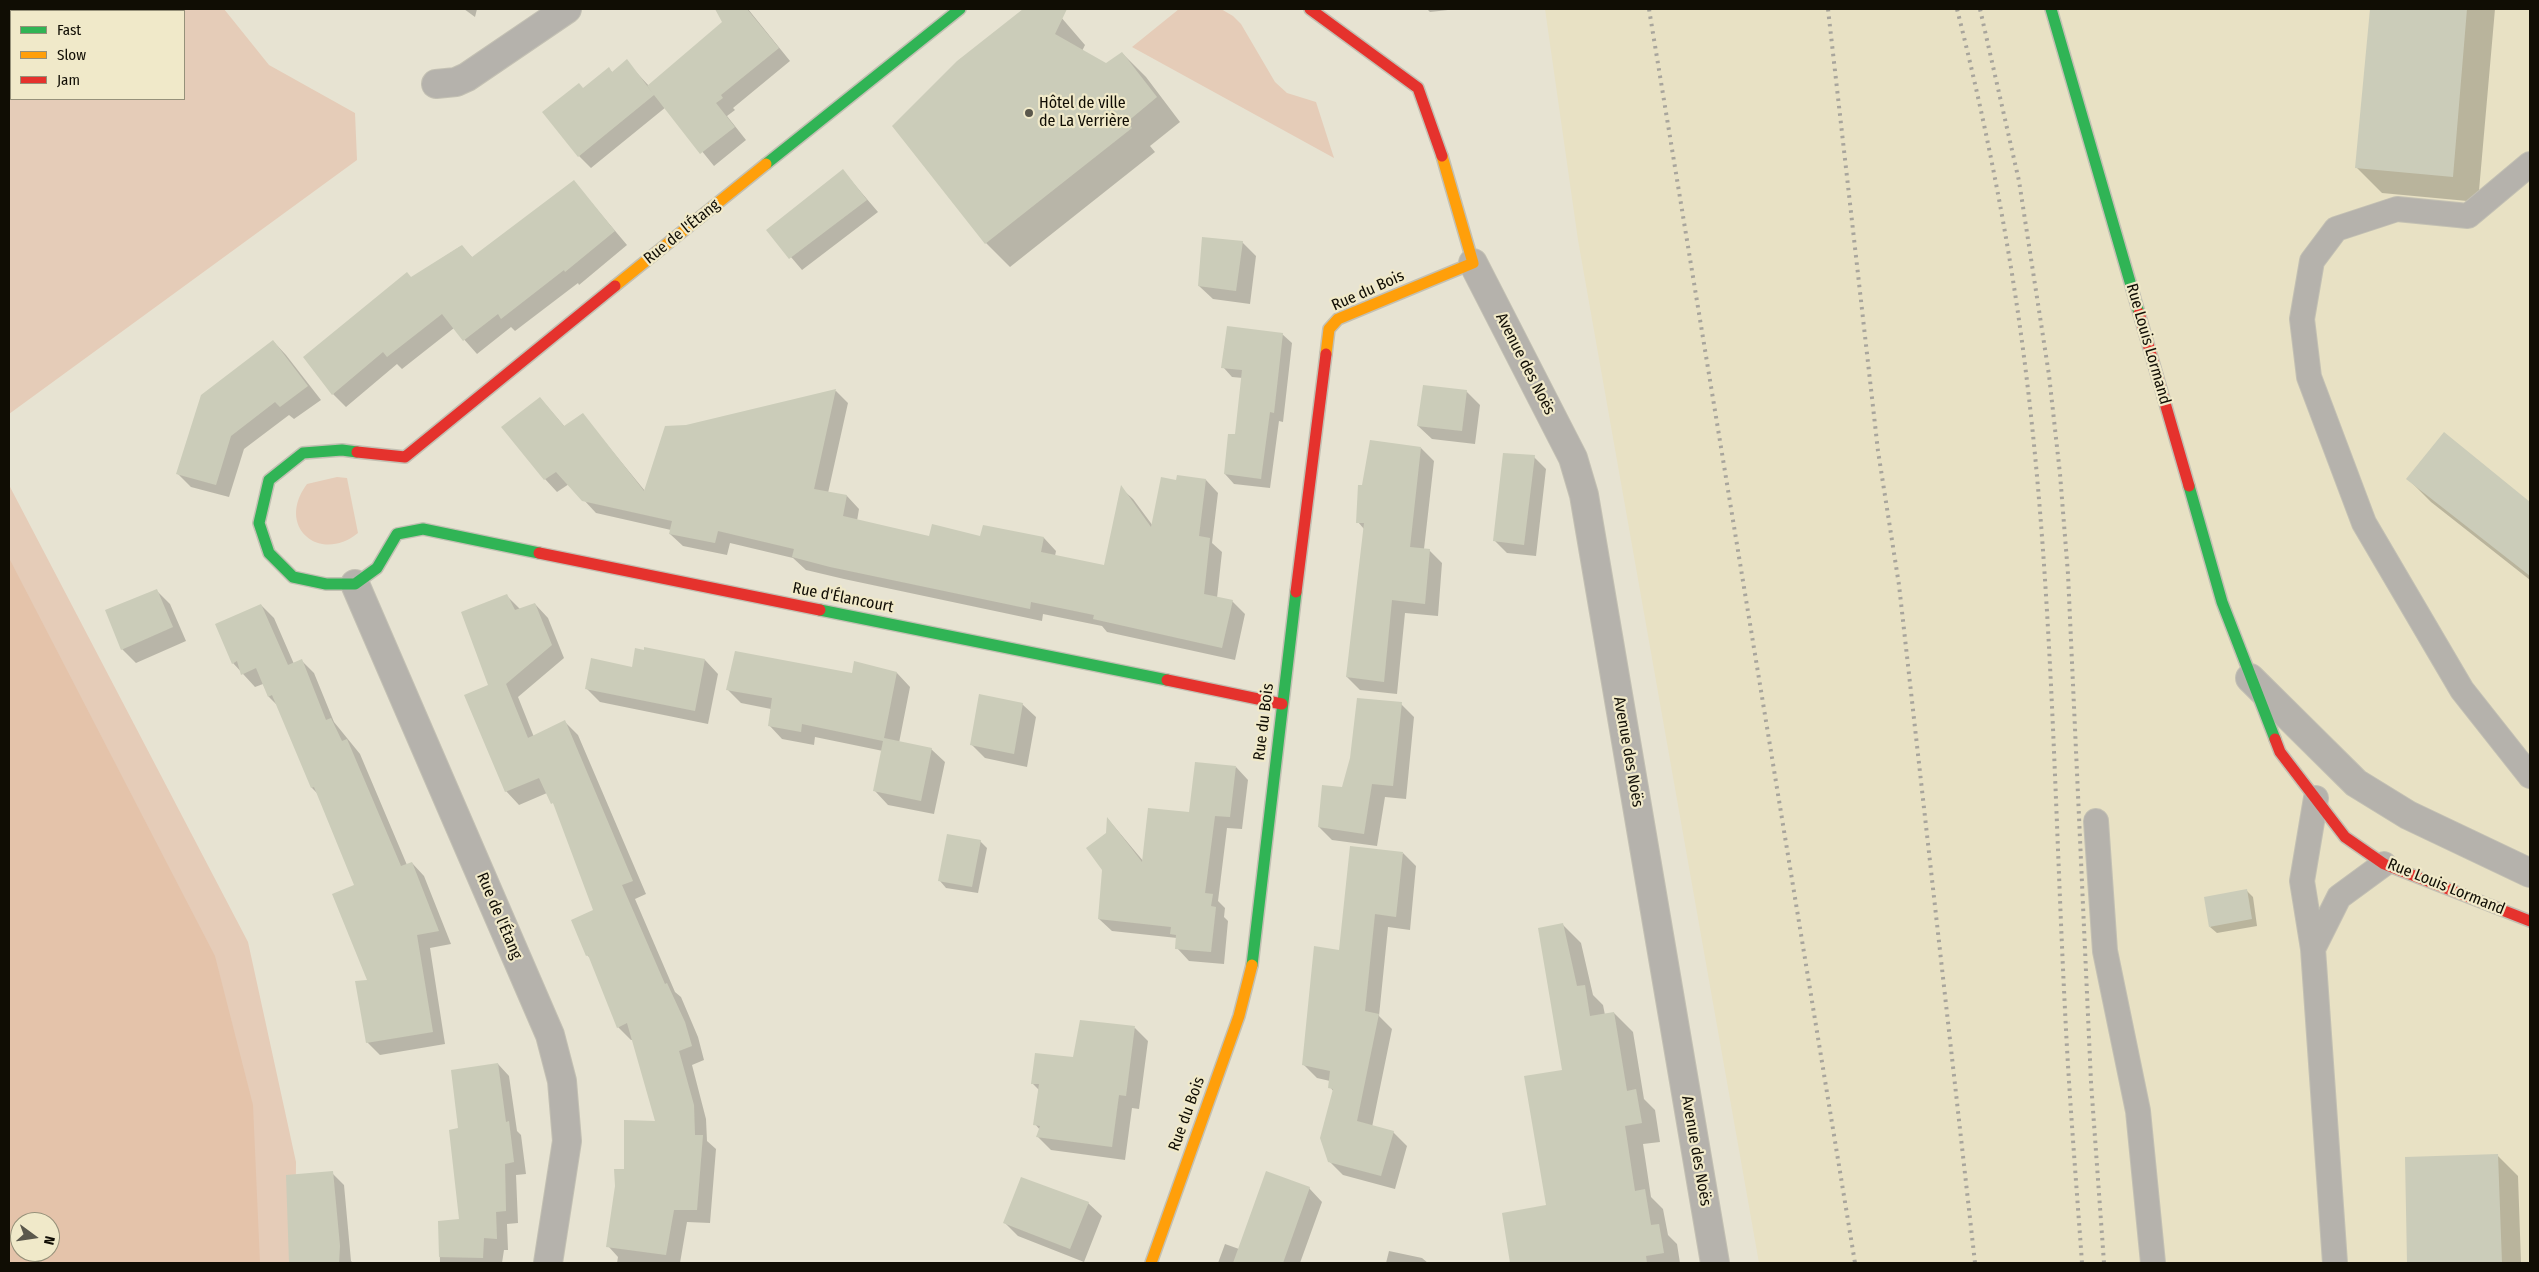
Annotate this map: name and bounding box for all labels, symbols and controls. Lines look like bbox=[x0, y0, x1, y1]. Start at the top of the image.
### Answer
legend bbox=[10, 10, 185, 100]
text: Fast bbox=[57, 21, 81, 39]
text: Slow bbox=[57, 46, 86, 64]
text: Jam bbox=[57, 71, 80, 89]
place label: Hôtel de ville de La Verrière bbox=[1039, 94, 1130, 132]
marker: Hôtel de ville de La Verrière bbox=[1023, 107, 1035, 119]
street label: Rue de l'Étang bbox=[640, 195, 724, 269]
street label: Rue du Bois bbox=[1329, 266, 1407, 316]
street label: Rue Louis Lormand bbox=[2122, 281, 2174, 407]
street label: Avenue des Noës bbox=[1491, 310, 1559, 418]
street label: Rue d'Élancourt bbox=[791, 579, 895, 617]
street label: Rue du Bois bbox=[1250, 682, 1278, 762]
street label: Avenue des Noës bbox=[1609, 695, 1647, 809]
street label: Rue Louis Lormand bbox=[2385, 855, 2507, 919]
street label: Rue de l'Étang bbox=[472, 870, 526, 962]
street label: Rue du Bois bbox=[1165, 1074, 1209, 1154]
street label: Avenue des Noës bbox=[1677, 1094, 1715, 1208]
north arrow bbox=[10, 1212, 60, 1262]
text: N bbox=[40, 1234, 58, 1247]

